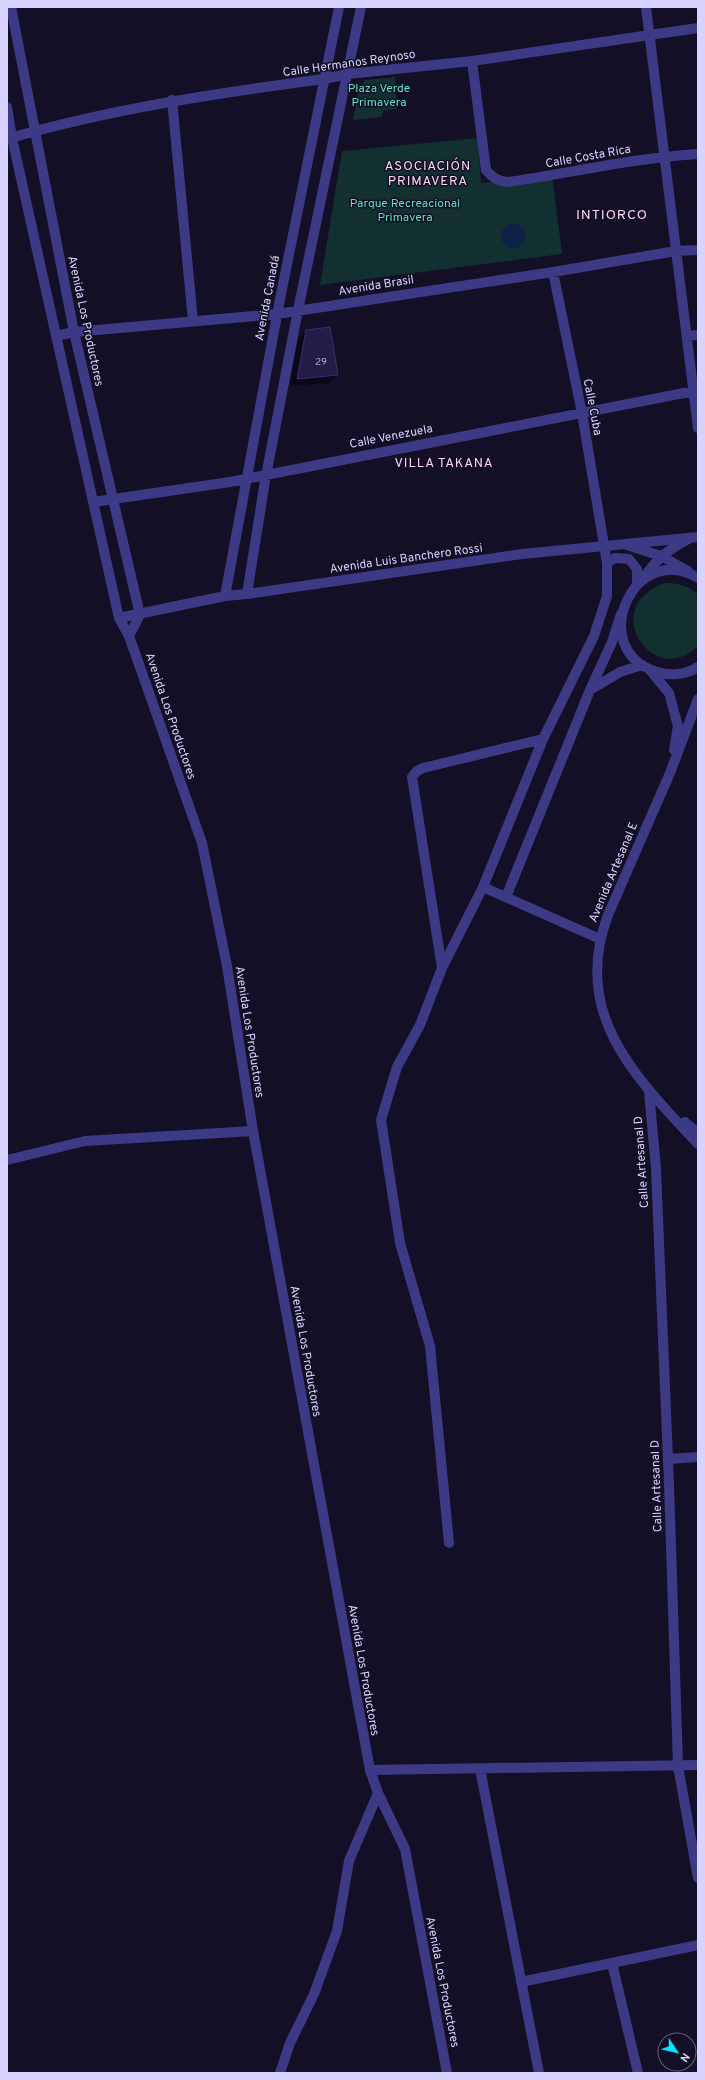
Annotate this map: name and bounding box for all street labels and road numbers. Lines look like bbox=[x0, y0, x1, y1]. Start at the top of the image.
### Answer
street label: Calle Hermanos Reynoso bbox=[282, 47, 417, 81]
street label: Calle Costa Rica bbox=[544, 142, 632, 172]
street label: Avenida Los Productores bbox=[63, 254, 107, 388]
street label: Avenida Canadá bbox=[252, 254, 284, 342]
street label: Avenida Brasil bbox=[337, 272, 415, 300]
street label: Calle Cuba bbox=[579, 377, 605, 437]
street label: Calle Venezuela bbox=[348, 421, 434, 453]
street label: Avenida Luis Banchero Rossi bbox=[329, 540, 484, 578]
street label: Avenida Los Productores bbox=[141, 651, 199, 782]
street label: Avenida Artesanal E bbox=[586, 820, 642, 925]
street label: Avenida Los Productores bbox=[231, 965, 267, 1099]
street label: Calle Artesanal D bbox=[631, 1115, 653, 1208]
street label: Avenida Los Productores bbox=[286, 1284, 324, 1418]
street label: Calle Artesanal D bbox=[647, 1440, 667, 1532]
street label: Avenida Los Productores bbox=[344, 1603, 382, 1737]
street label: Avenida Los Productores bbox=[421, 1915, 463, 2049]

